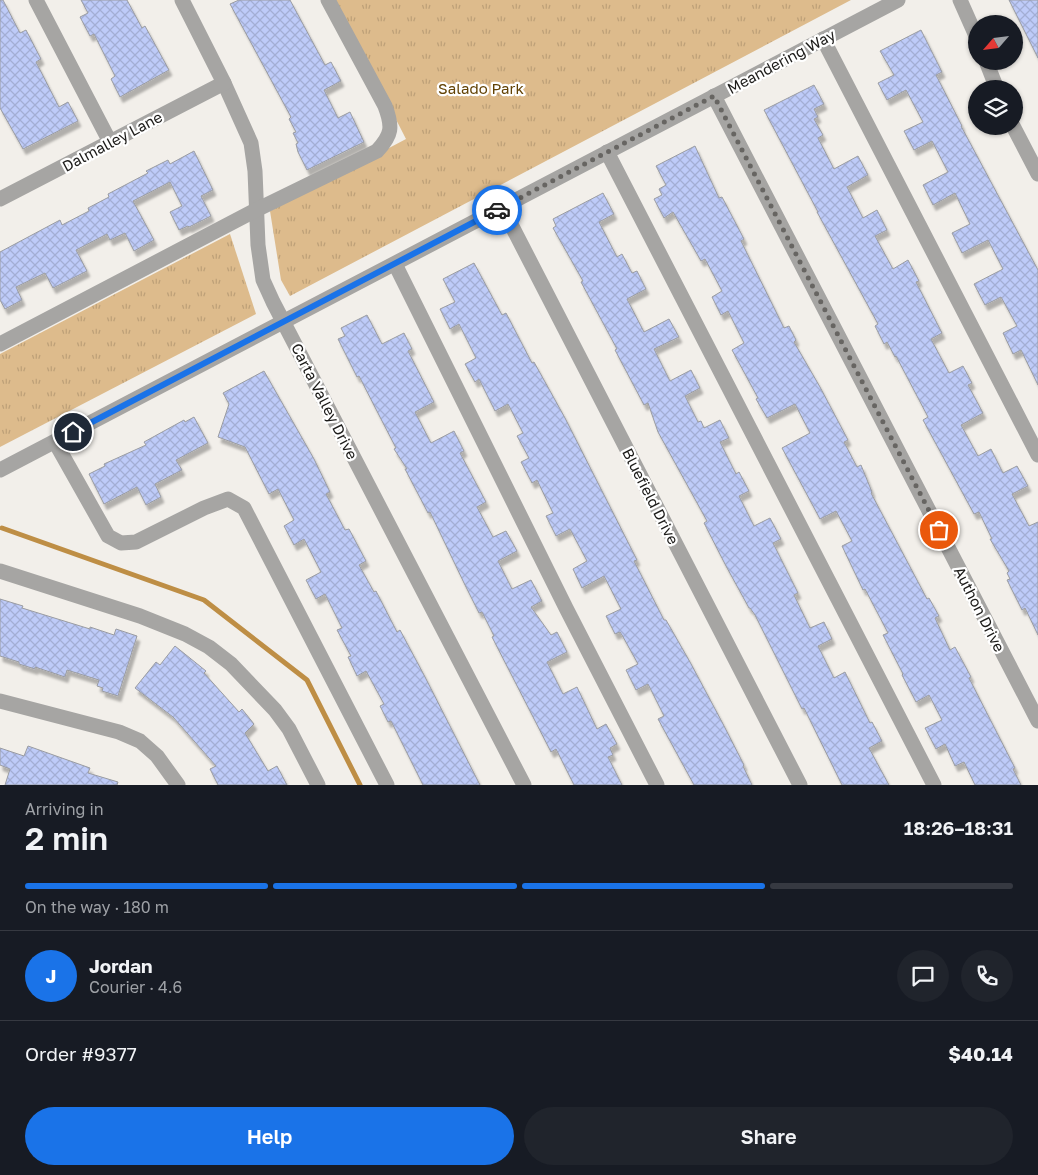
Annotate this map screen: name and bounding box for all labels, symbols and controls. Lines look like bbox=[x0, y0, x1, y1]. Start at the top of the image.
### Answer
north arrow bbox=[968, 15, 1022, 70]
map controls bbox=[968, 15, 1023, 135]
street label: Meandering Way bbox=[724, 25, 839, 97]
park label: Salado Park bbox=[438, 79, 524, 97]
button: layers bbox=[968, 80, 1023, 135]
street label: Dalmalley Lane bbox=[59, 107, 165, 175]
courier bbox=[472, 185, 522, 235]
icon: car bbox=[483, 196, 511, 224]
street label: Carta Valley Drive bbox=[288, 340, 362, 462]
pin bbox=[52, 411, 94, 453]
icon: home bbox=[59, 418, 87, 446]
street label: Bluefield Drive bbox=[619, 445, 683, 547]
pin bbox=[918, 509, 960, 551]
icon: bag bbox=[925, 516, 953, 544]
street label: Authon Drive bbox=[951, 563, 1009, 655]
text: Arriving in bbox=[25, 799, 104, 819]
text: 18:26–18:31 bbox=[904, 816, 1013, 839]
text: 2 min bbox=[25, 819, 108, 857]
text: On the way · 180 m bbox=[25, 897, 169, 917]
button: chat bbox=[897, 950, 949, 1002]
button: phone bbox=[961, 950, 1013, 1002]
text: Jordan bbox=[89, 954, 153, 977]
text: J bbox=[46, 964, 56, 987]
text: Courier · 4.6 bbox=[89, 977, 182, 997]
text: Order #9377 bbox=[25, 1042, 137, 1065]
text: $40.14 bbox=[948, 1042, 1013, 1065]
button: Help bbox=[25, 1107, 514, 1165]
button: Share bbox=[524, 1107, 1013, 1165]

